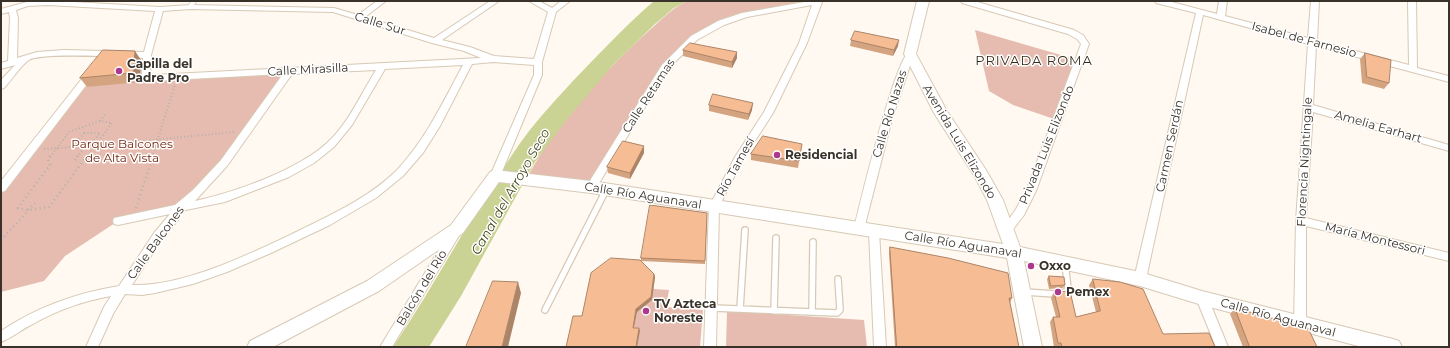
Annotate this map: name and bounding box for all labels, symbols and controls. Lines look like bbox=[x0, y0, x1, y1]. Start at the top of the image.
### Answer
street label: Calle Sur bbox=[353, 9, 407, 39]
street label: Isabel de Farnesio bbox=[1250, 19, 1358, 61]
district label: PRIVADA ROMA bbox=[975, 53, 1093, 69]
street label: Calle Retamas bbox=[620, 56, 678, 136]
place label: Capilla del Padre Pro bbox=[127, 57, 192, 85]
street label: Calle Mirasilla bbox=[267, 61, 349, 79]
marker: Capilla del Padre Pro bbox=[114, 66, 124, 76]
street label: Calle Río Nazas bbox=[870, 68, 910, 160]
street label: Avenida Luis Elizondo bbox=[919, 82, 999, 202]
street label: Privada Luis Elizondo bbox=[1017, 83, 1077, 207]
street label: Florencia Nightingale bbox=[1294, 97, 1316, 227]
street label: Carmen Serdán bbox=[1153, 98, 1187, 194]
street label: Amelia Earhart bbox=[1333, 108, 1423, 146]
water label: Canal del Arroyo Seco bbox=[468, 126, 554, 258]
street label: Río Tamesí bbox=[714, 135, 758, 199]
park label: Parque Balcones de Alta Vista bbox=[71, 137, 173, 165]
place label: Residencial bbox=[785, 148, 857, 162]
marker: Residencial bbox=[772, 150, 782, 160]
street label: Calle Río Aguanaval bbox=[583, 180, 703, 212]
street label: Calle Balcones bbox=[125, 204, 187, 282]
street label: María Montessori bbox=[1323, 220, 1427, 258]
street label: Calle Río Aguanaval bbox=[903, 229, 1023, 261]
street label: Balcón del Río bbox=[394, 247, 450, 329]
place label: Oxxo bbox=[1039, 259, 1071, 273]
marker: Oxxo bbox=[1026, 261, 1036, 271]
place label: Pemex bbox=[1066, 285, 1109, 299]
marker: Pemex bbox=[1053, 287, 1063, 297]
street label: Calle Río Aguanaval bbox=[1219, 296, 1337, 340]
place label: TV Azteca Noreste bbox=[654, 297, 716, 325]
marker: TV Azteca Noreste bbox=[641, 306, 651, 316]

